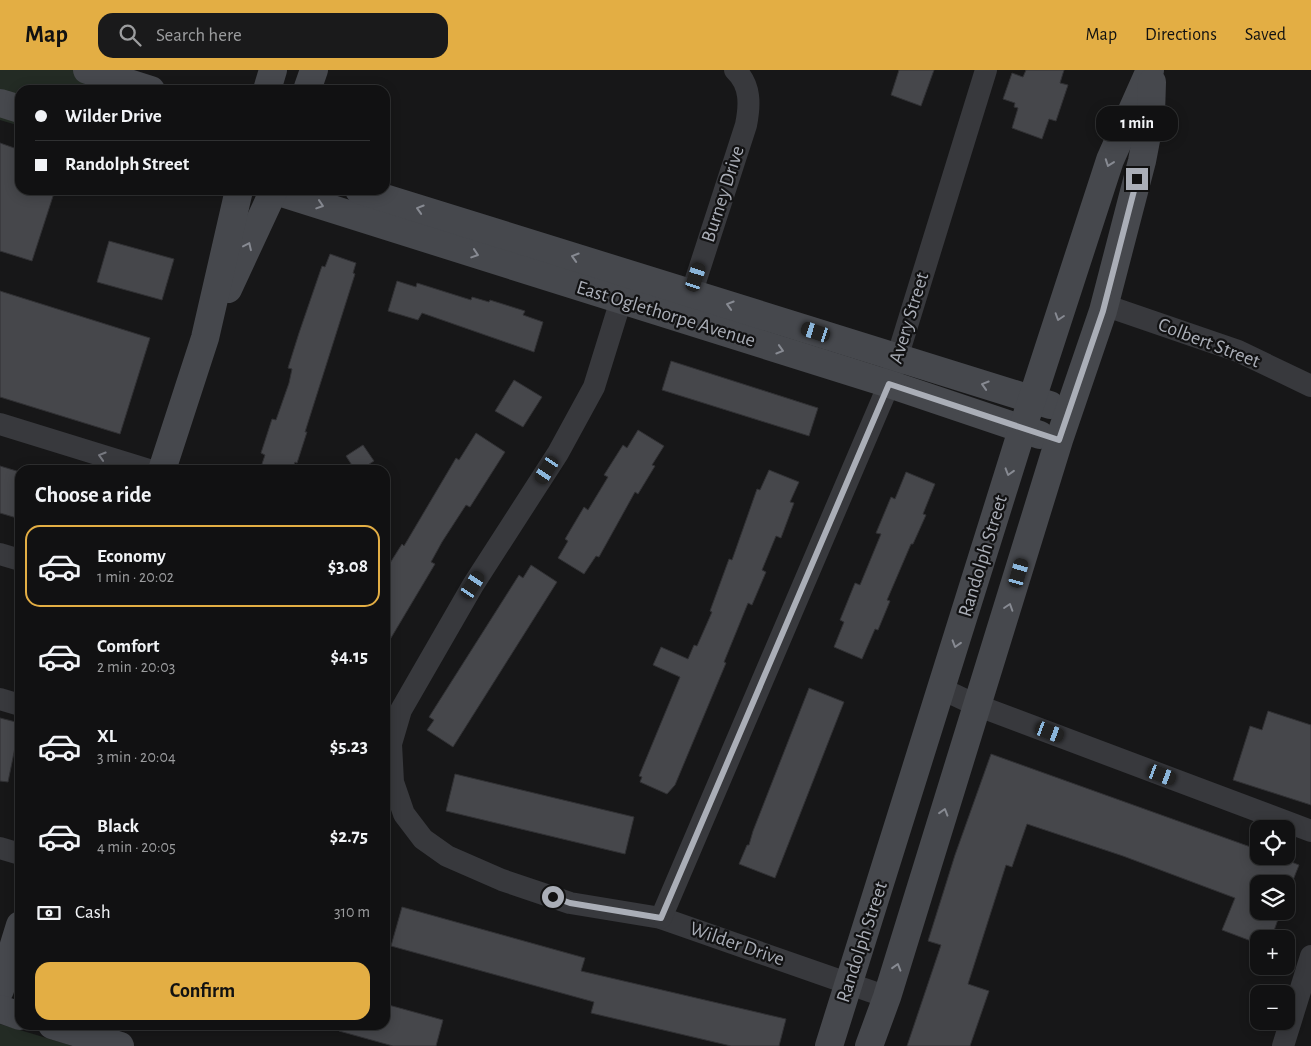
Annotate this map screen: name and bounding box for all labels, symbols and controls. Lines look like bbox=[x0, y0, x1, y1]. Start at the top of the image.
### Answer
search box bbox=[98, 13, 448, 58]
icon: search bbox=[116, 21, 144, 49]
text: Map bbox=[25, 23, 68, 47]
text: Search here bbox=[156, 26, 242, 45]
text: Map bbox=[1086, 26, 1117, 44]
text: Directions bbox=[1145, 26, 1217, 44]
text: Saved bbox=[1245, 26, 1286, 44]
callout: 1 min bbox=[1096, 106, 1178, 142]
text: Wilder Drive bbox=[65, 107, 162, 126]
text: 1 min bbox=[1120, 115, 1154, 131]
street label: Burney Drive bbox=[698, 143, 748, 245]
text: Randolph Street bbox=[65, 155, 189, 174]
one-way arrow bbox=[1105, 158, 1115, 166]
route end bbox=[1126, 168, 1148, 190]
one-way arrow bbox=[315, 199, 324, 209]
one-way arrow bbox=[416, 204, 424, 214]
one-way arrow bbox=[241, 242, 252, 251]
one-way arrow bbox=[470, 248, 479, 258]
one-way arrow bbox=[571, 252, 579, 262]
car bbox=[684, 260, 707, 294]
street label: Avery Street bbox=[886, 269, 933, 366]
street label: East Oglethorpe Avenue bbox=[574, 277, 758, 351]
one-way arrow bbox=[726, 301, 735, 311]
one-way arrow bbox=[1055, 312, 1065, 321]
street label: Colbert Street bbox=[1155, 314, 1263, 372]
car bbox=[799, 320, 832, 344]
one-way arrow bbox=[775, 344, 784, 354]
one-way arrow bbox=[981, 381, 990, 391]
one-way arrow bbox=[99, 451, 107, 461]
car bbox=[532, 453, 561, 487]
one-way arrow bbox=[1005, 467, 1015, 475]
text: Choose a ride bbox=[35, 484, 151, 506]
street label: Randolph Street bbox=[955, 492, 1011, 619]
icon: car bbox=[37, 544, 82, 589]
text: Economy bbox=[97, 547, 166, 566]
text: $3.08 bbox=[328, 557, 368, 576]
car bbox=[1007, 557, 1030, 589]
car bbox=[458, 568, 487, 602]
text: 1 min · 20:02 bbox=[97, 569, 174, 585]
one-way arrow bbox=[1003, 603, 1013, 611]
icon: car bbox=[37, 634, 82, 679]
text: Comfort bbox=[97, 637, 159, 656]
one-way arrow bbox=[952, 639, 962, 647]
text: $4.15 bbox=[330, 647, 368, 666]
text: 2 min · 20:03 bbox=[97, 659, 175, 675]
car bbox=[1033, 720, 1066, 744]
icon: car bbox=[37, 724, 82, 769]
text: XL bbox=[97, 727, 117, 746]
text: $5.23 bbox=[330, 737, 368, 756]
text: 3 min · 20:04 bbox=[97, 749, 176, 765]
car bbox=[1145, 763, 1178, 787]
one-way arrow bbox=[938, 808, 948, 816]
icon: car bbox=[37, 814, 82, 859]
text: Black bbox=[97, 817, 139, 836]
map controls bbox=[1250, 820, 1295, 1030]
button: locate bbox=[1250, 820, 1295, 865]
text: $2.75 bbox=[330, 827, 368, 846]
text: 4 min · 20:05 bbox=[97, 839, 176, 855]
button: layers bbox=[1250, 875, 1295, 920]
street label: Randolph Street bbox=[833, 878, 891, 1005]
route start bbox=[542, 886, 564, 908]
icon: cash bbox=[35, 899, 63, 927]
text: Cash bbox=[75, 903, 111, 922]
text: 310 m bbox=[334, 904, 370, 920]
street label: Wilder Drive bbox=[687, 918, 787, 970]
button: + bbox=[1250, 930, 1295, 975]
button: Confirm bbox=[35, 962, 370, 1020]
one-way arrow bbox=[891, 963, 901, 972]
button: − bbox=[1250, 985, 1295, 1030]

